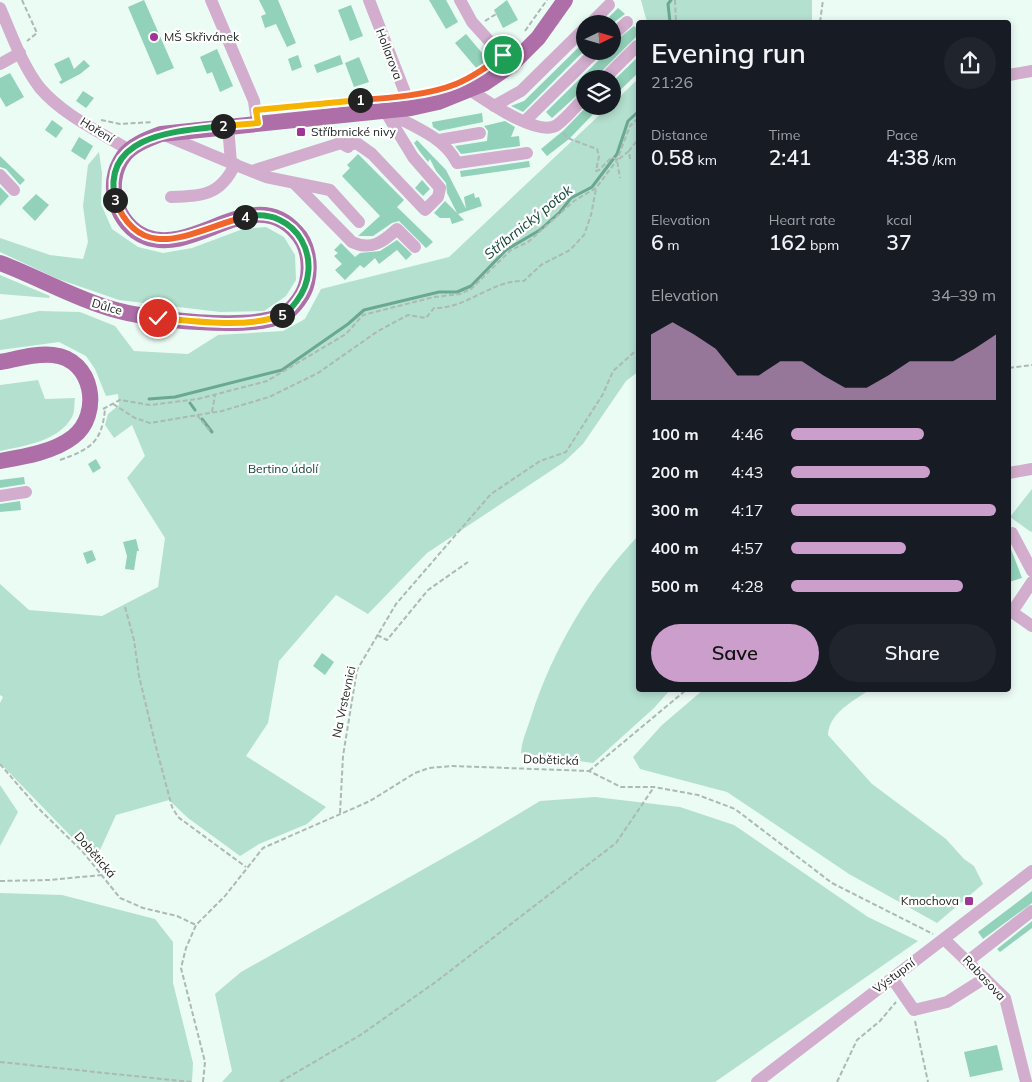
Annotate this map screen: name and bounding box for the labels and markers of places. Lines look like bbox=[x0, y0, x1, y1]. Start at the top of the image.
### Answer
place label: MŠ Skřivánek bbox=[164, 29, 240, 44]
marker: MŠ Skřivánek bbox=[148, 31, 160, 43]
pin bbox=[482, 34, 524, 76]
pin: 1 bbox=[348, 88, 372, 112]
pin: 2 bbox=[210, 114, 236, 138]
place label: Stříbrnické nivy bbox=[311, 124, 396, 139]
marker: Stříbrnické nivy bbox=[295, 126, 307, 138]
pin: 3 bbox=[102, 188, 128, 212]
pin: 4 bbox=[232, 204, 258, 230]
pin bbox=[137, 297, 179, 339]
pin: 5 bbox=[270, 302, 294, 328]
place label: Kmochova bbox=[901, 893, 959, 908]
marker: Kmochova bbox=[963, 895, 975, 907]

